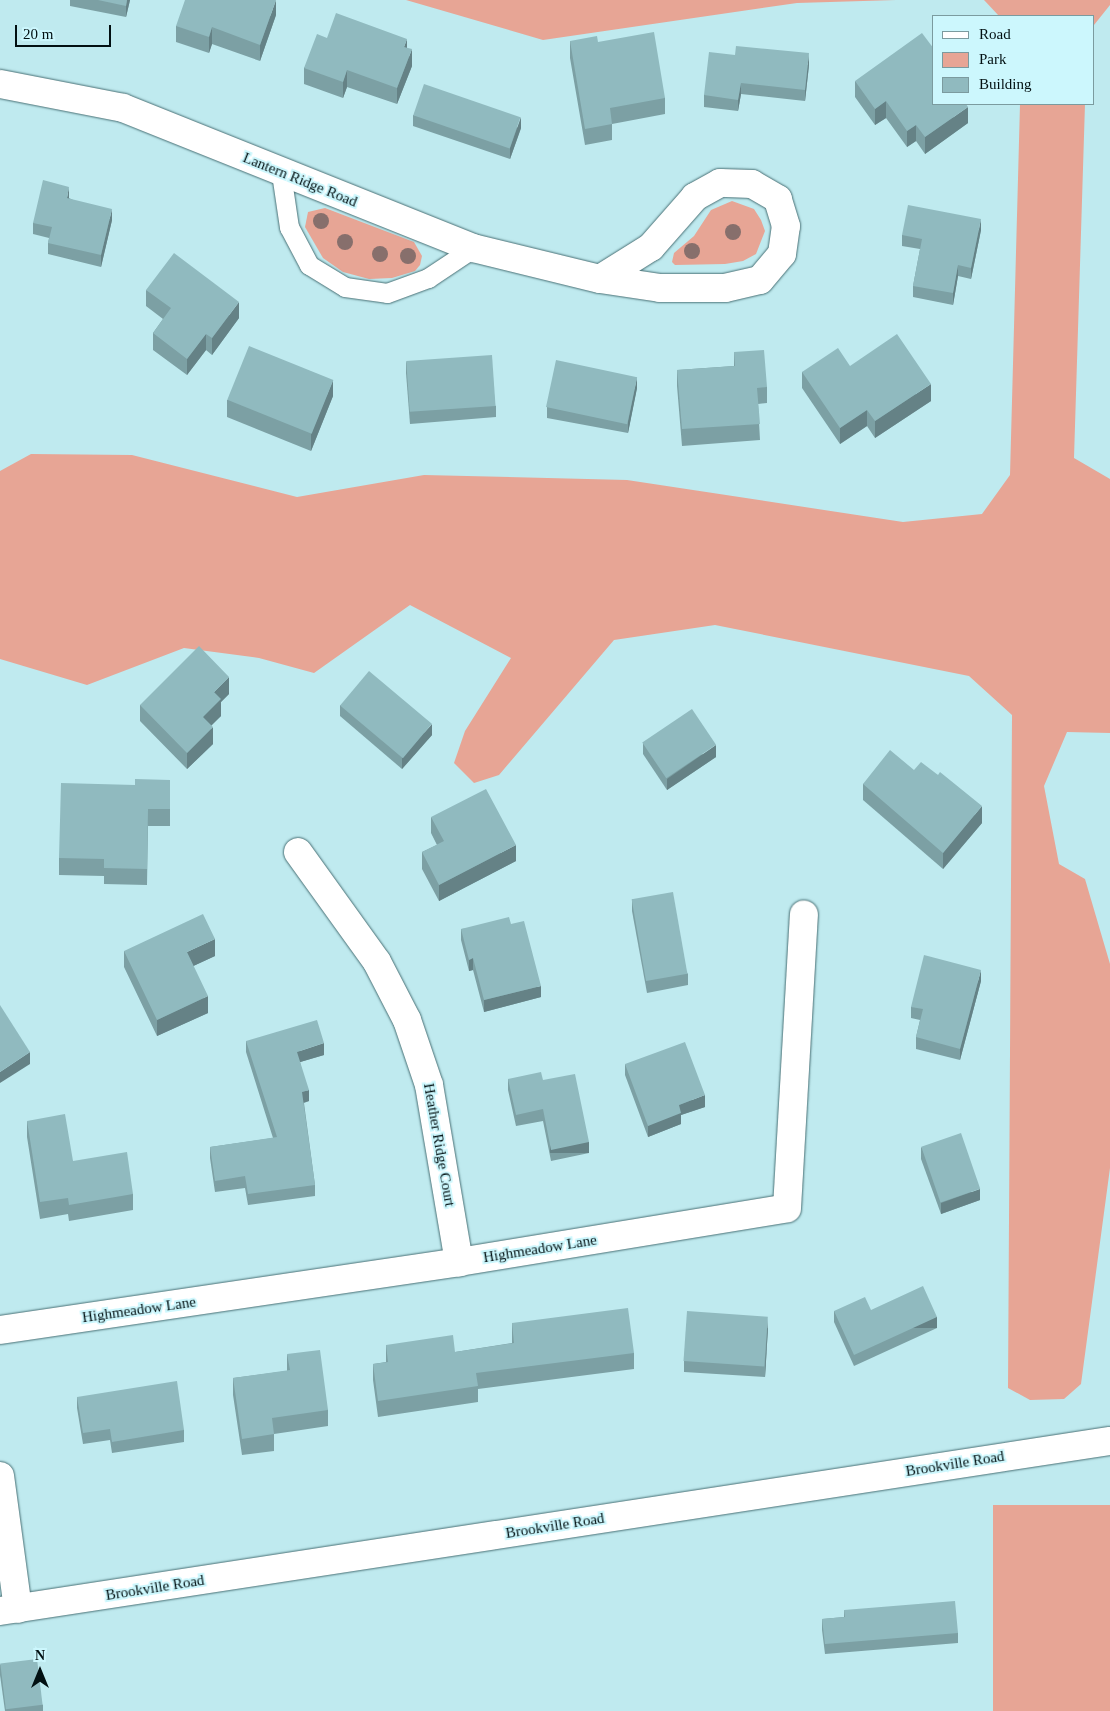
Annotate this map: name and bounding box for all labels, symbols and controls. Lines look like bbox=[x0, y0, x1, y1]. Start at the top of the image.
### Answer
scale bar bbox=[18, 15, 114, 47]
legend bbox=[932, 15, 1095, 105]
text: 20 m bbox=[23, 26, 53, 42]
text: Road bbox=[979, 26, 1011, 42]
text: Park bbox=[979, 51, 1007, 67]
text: Building bbox=[979, 76, 1032, 92]
street label: Lantern Ridge Road bbox=[240, 149, 360, 211]
street label: Heather Ridge Court bbox=[419, 1082, 459, 1208]
street label: Highmeadow Lane bbox=[482, 1231, 598, 1267]
street label: Highmeadow Lane bbox=[81, 1293, 197, 1327]
street label: Brookville Road bbox=[904, 1447, 1006, 1481]
street label: Brookville Road bbox=[504, 1509, 606, 1543]
street label: Brookville Road bbox=[104, 1571, 206, 1605]
north arrow bbox=[15, 1646, 65, 1696]
text: N bbox=[35, 1648, 45, 1663]

